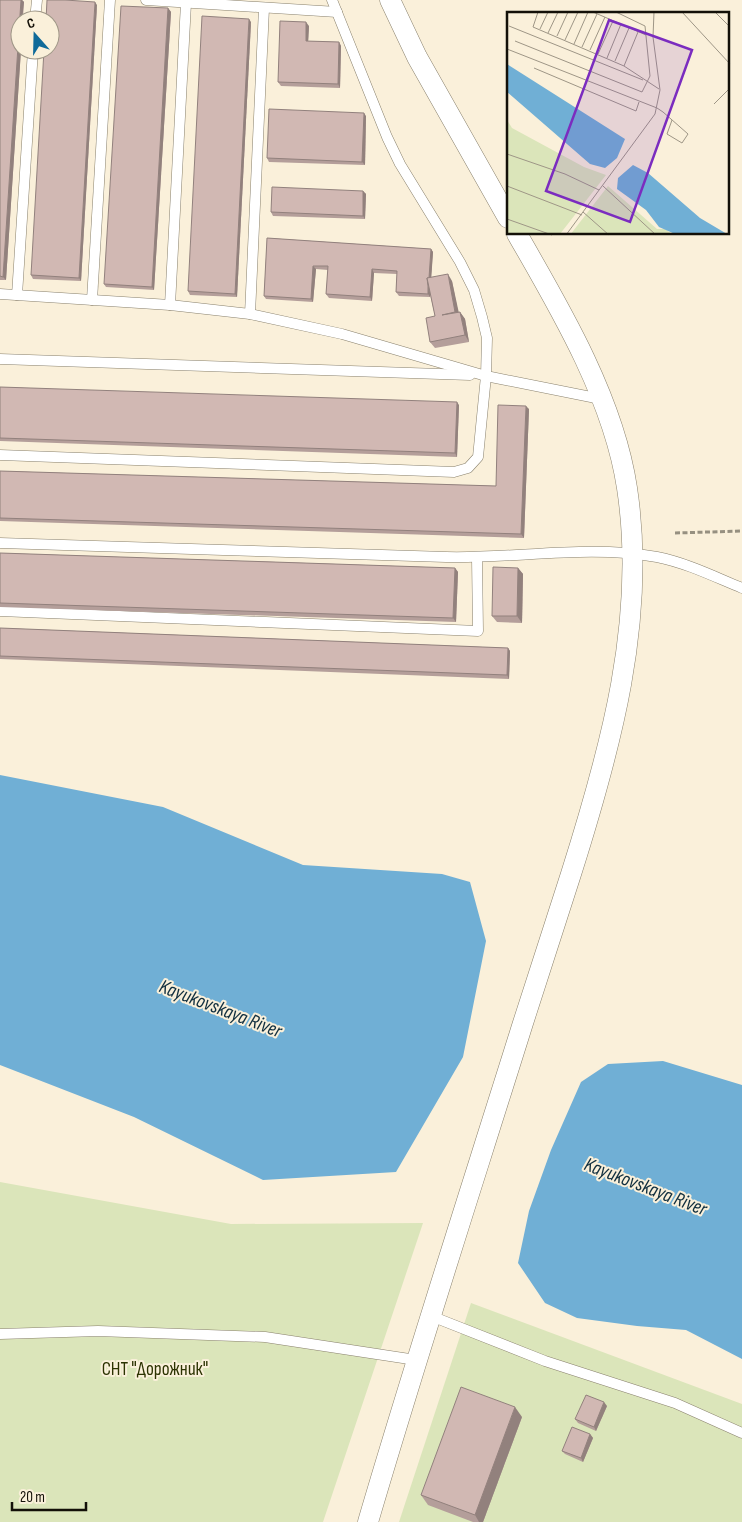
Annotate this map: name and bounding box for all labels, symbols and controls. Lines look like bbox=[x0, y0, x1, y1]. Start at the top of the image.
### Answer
north arrow bbox=[10, 10, 60, 60]
inset map bbox=[507, 12, 730, 235]
text: С bbox=[24, 14, 37, 32]
water label: Kayukovskaya River bbox=[156, 975, 287, 1044]
water label: Kayukovskaya River bbox=[581, 1153, 712, 1222]
park label: СНТ "Дорожник" bbox=[102, 1358, 208, 1381]
scale bar bbox=[12, 1480, 86, 1512]
text: 20 m bbox=[20, 1488, 45, 1507]

